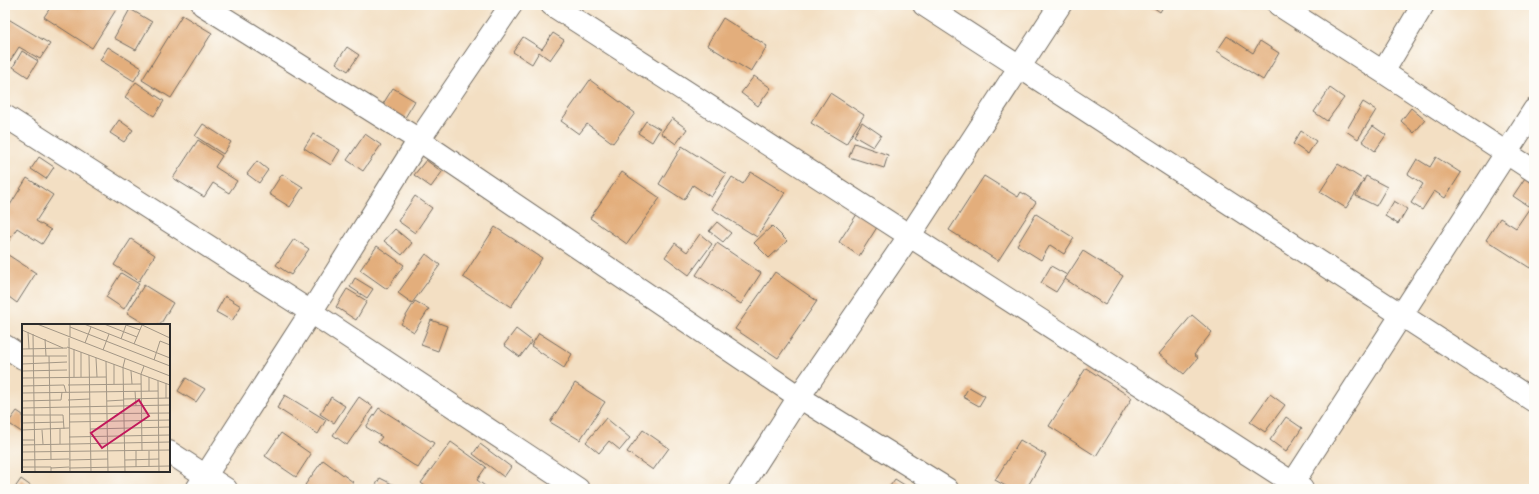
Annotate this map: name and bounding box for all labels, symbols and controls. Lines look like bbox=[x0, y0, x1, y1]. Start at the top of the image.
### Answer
inset map bbox=[22, 324, 170, 472]

